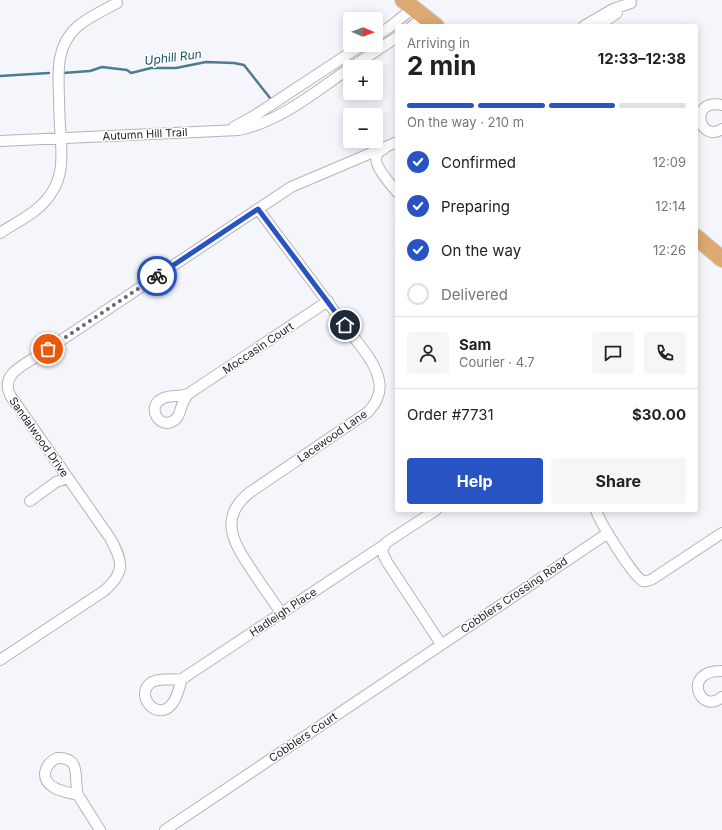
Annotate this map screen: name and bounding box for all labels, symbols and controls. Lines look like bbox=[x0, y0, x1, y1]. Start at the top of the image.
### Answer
north arrow bbox=[343, 12, 383, 52]
map controls bbox=[343, 12, 383, 148]
text: Arriving in bbox=[407, 35, 470, 51]
water label: Uphill Run bbox=[144, 46, 202, 68]
text: 12:33–12:38 bbox=[598, 49, 686, 68]
text: 2 min bbox=[407, 50, 477, 81]
button: + bbox=[343, 60, 383, 100]
button: − bbox=[343, 108, 383, 148]
text: On the way · 210 m bbox=[407, 114, 524, 130]
street label: Autumn Hill Trail bbox=[102, 125, 188, 143]
icon: check bbox=[407, 151, 429, 173]
text: Confirmed bbox=[441, 153, 516, 172]
text: 12:09 bbox=[653, 154, 686, 170]
icon: check bbox=[407, 195, 429, 217]
text: Preparing bbox=[441, 197, 510, 216]
text: 12:14 bbox=[655, 198, 686, 214]
icon: check bbox=[407, 239, 429, 261]
text: On the way bbox=[441, 241, 521, 260]
text: 12:26 bbox=[653, 242, 686, 258]
courier bbox=[137, 256, 177, 296]
icon: bike bbox=[146, 265, 168, 287]
text: Delivered bbox=[441, 285, 508, 304]
pin bbox=[328, 308, 362, 342]
icon: home bbox=[334, 314, 356, 336]
street label: Moccasin Court bbox=[220, 319, 296, 377]
pin bbox=[31, 332, 65, 366]
button: person bbox=[407, 332, 449, 374]
button: chat bbox=[592, 332, 634, 374]
button: phone bbox=[644, 332, 686, 374]
text: Sam bbox=[459, 335, 491, 354]
icon: bag bbox=[37, 338, 59, 360]
text: Courier · 4.7 bbox=[459, 354, 535, 370]
street label: Sandalwood Drive bbox=[6, 394, 72, 480]
text: Order #7731 bbox=[407, 405, 494, 424]
text: $30.00 bbox=[632, 405, 686, 424]
street label: Lacewood Lane bbox=[294, 407, 370, 465]
button: Help bbox=[407, 458, 543, 504]
button: Share bbox=[551, 458, 686, 504]
street label: Cobblers Crossing Road bbox=[458, 554, 570, 636]
street label: Hadleigh Place bbox=[247, 584, 319, 640]
street label: Cobblers Court bbox=[266, 709, 340, 765]

